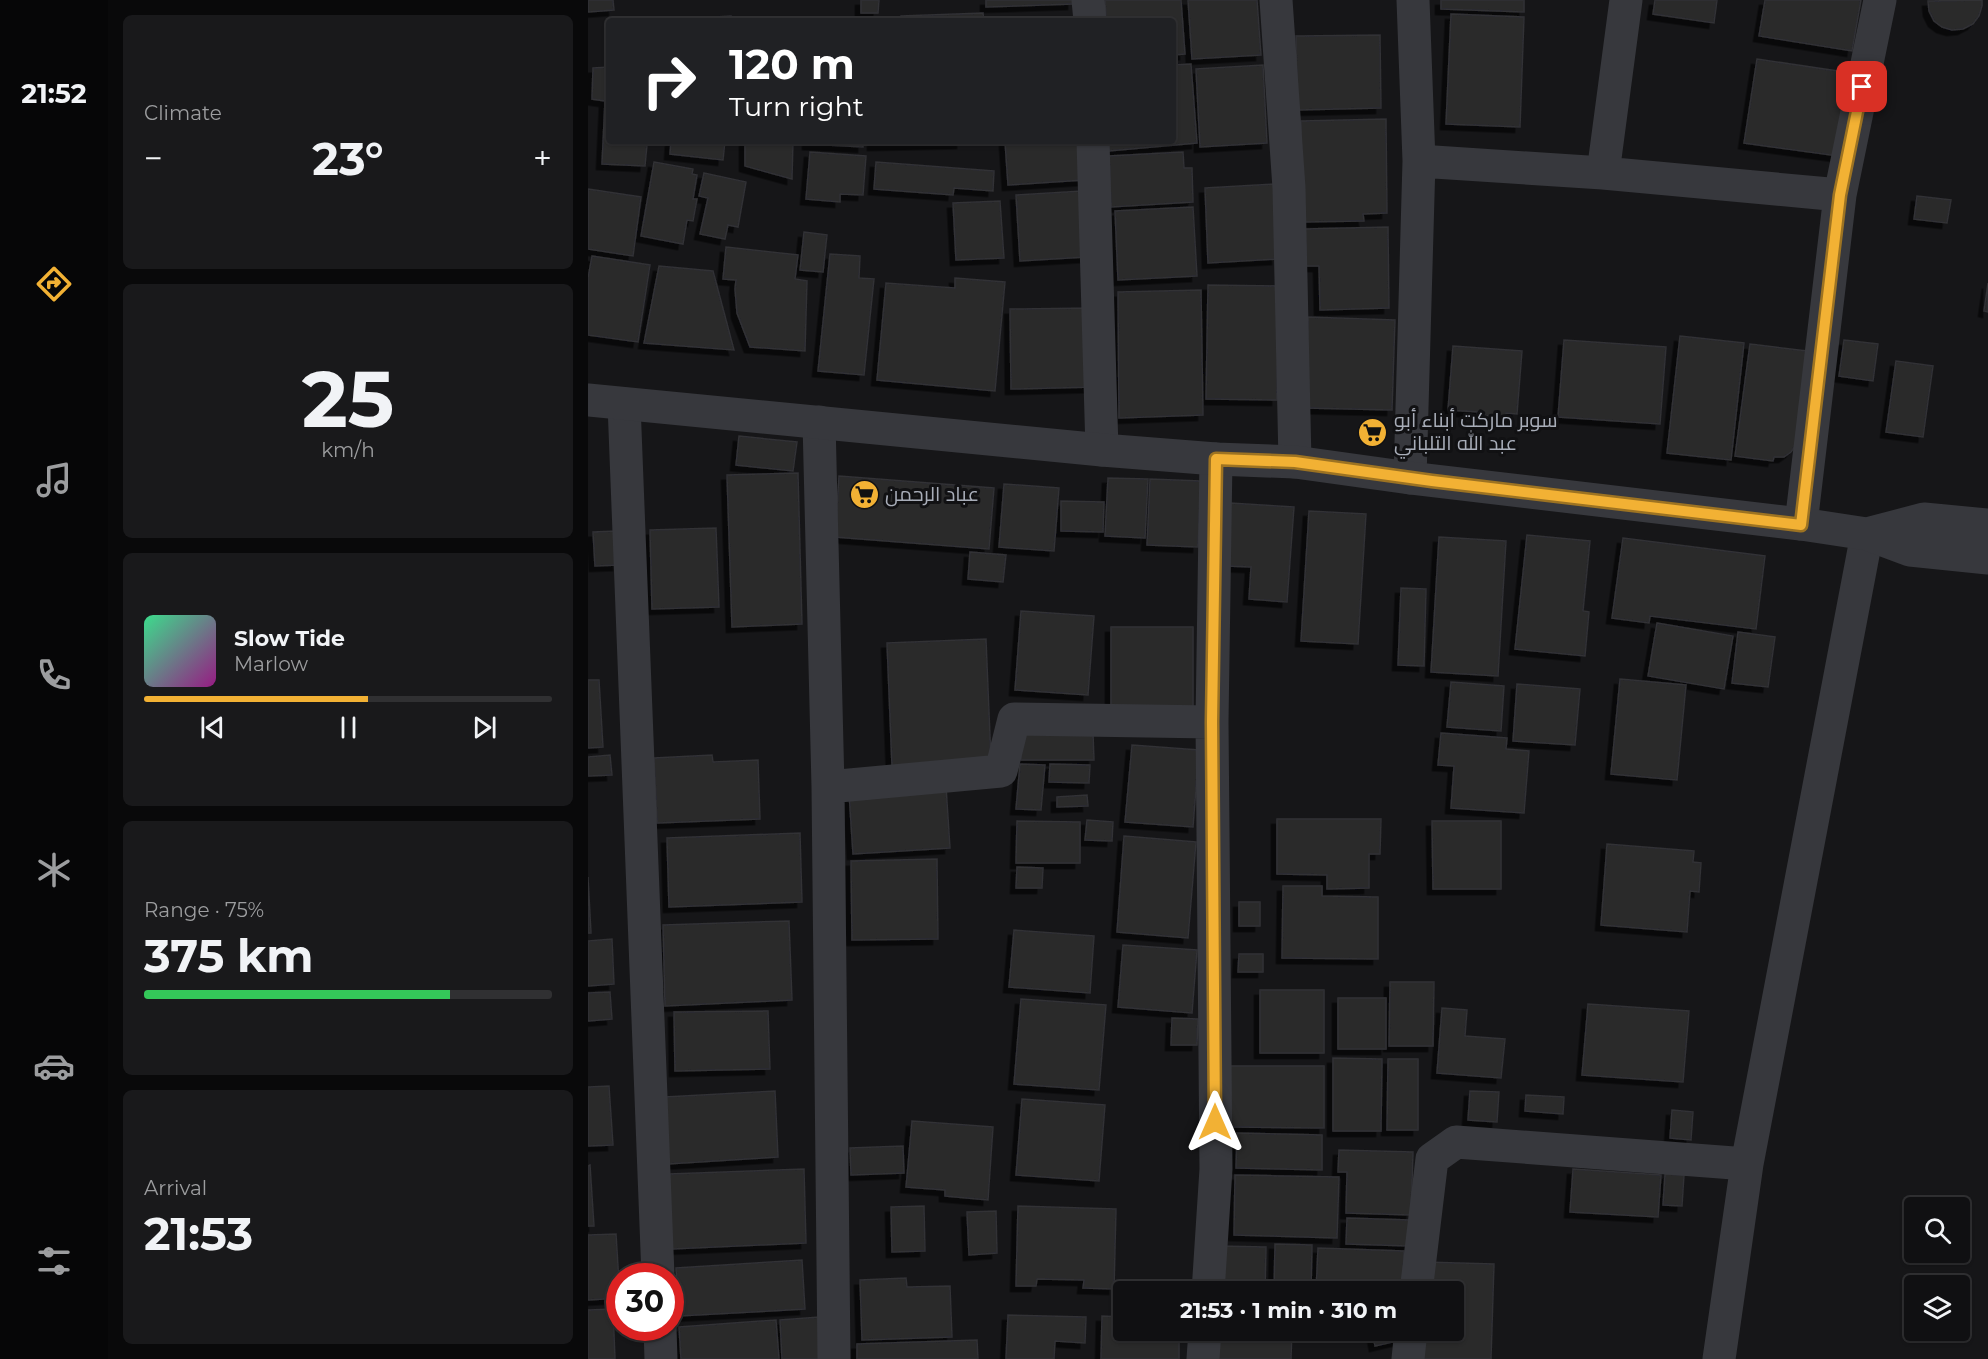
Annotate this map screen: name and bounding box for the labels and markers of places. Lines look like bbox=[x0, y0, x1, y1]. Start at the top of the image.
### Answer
pin bbox=[1836, 61, 1887, 112]
place label: سوبر ماركت أبناء أبو عبد الله التلباني bbox=[1394, 408, 1558, 459]
supermarket icon: سوبر ماركت أبناء أبو عبد الله التلباني bbox=[1357, 416, 1389, 448]
supermarket icon: عباد الرحمن bbox=[848, 478, 880, 510]
place label: عباد الرحمن bbox=[885, 482, 979, 507]

